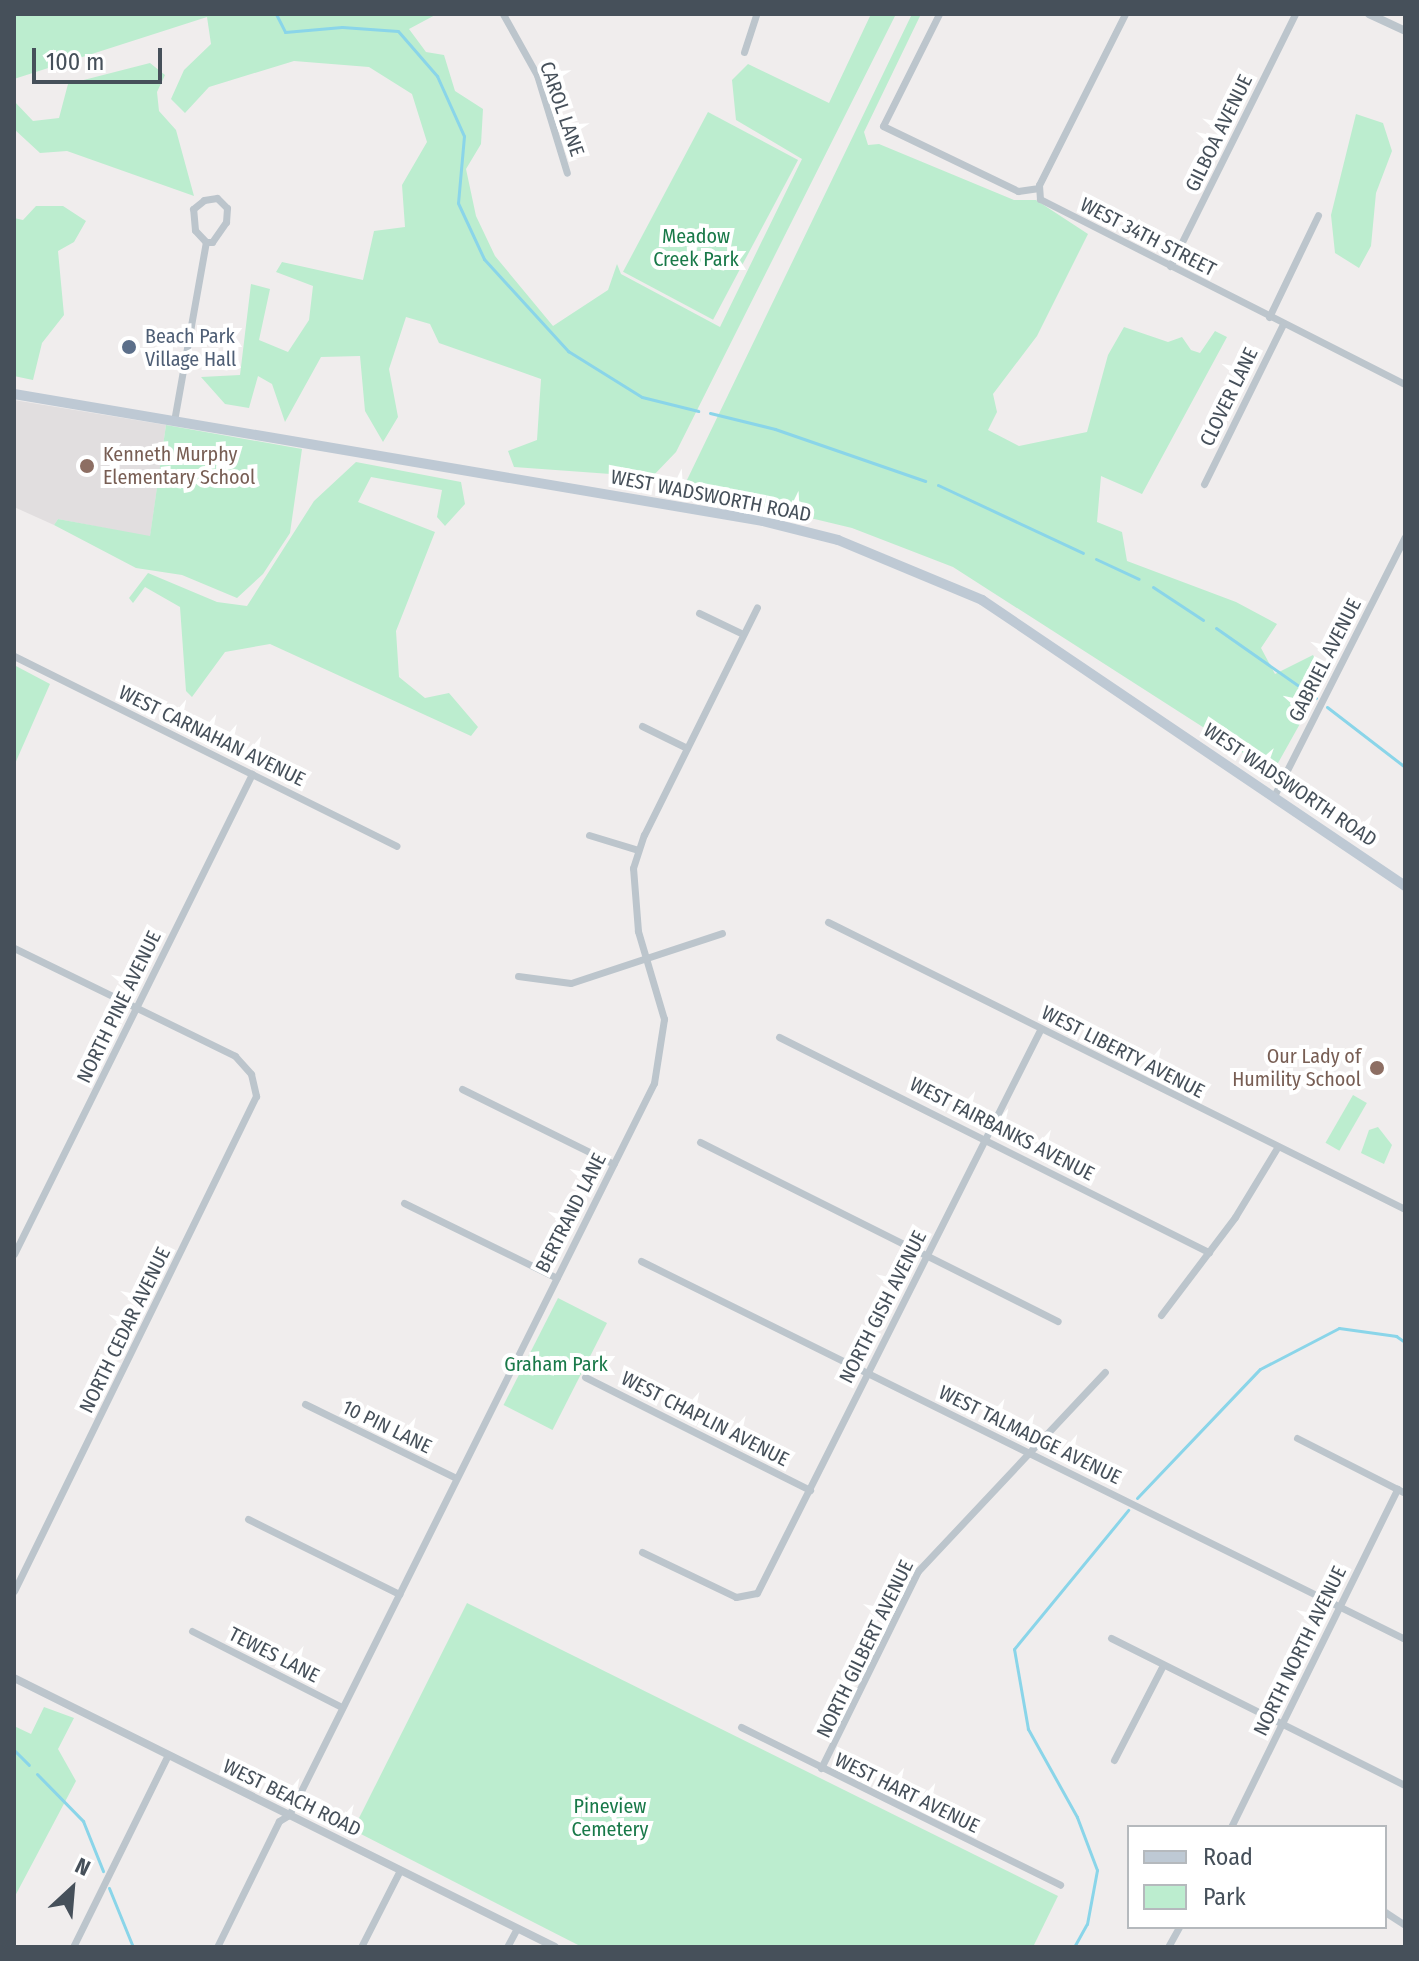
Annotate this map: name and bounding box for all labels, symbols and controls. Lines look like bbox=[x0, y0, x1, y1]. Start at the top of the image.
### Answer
scale bar bbox=[36, 32, 166, 82]
text: 100 m bbox=[46, 48, 104, 76]
street label: CAROL LANE bbox=[535, 59, 589, 159]
street label: GILBOA AVENUE bbox=[1180, 71, 1258, 195]
street label: WEST 34TH STREET bbox=[1076, 192, 1220, 282]
park label: Meadow Creek Park bbox=[653, 224, 739, 271]
place label: Beach Park Village Hall bbox=[145, 324, 236, 371]
marker: Beach Park Village Hall bbox=[120, 338, 138, 356]
street label: CLOVER LANE bbox=[1195, 344, 1263, 450]
place label: Kenneth Murphy Elementary School bbox=[103, 442, 255, 489]
marker: Kenneth Murphy Elementary School bbox=[78, 457, 96, 475]
street label: WEST WADSWORTH ROAD bbox=[609, 465, 813, 527]
street label: GABRIEL AVENUE bbox=[1284, 594, 1366, 726]
street label: WEST CARNAHAN AVENUE bbox=[115, 680, 309, 792]
street label: WEST WADSWORTH ROAD bbox=[1199, 718, 1381, 852]
street label: NORTH PINE AVENUE bbox=[72, 927, 166, 1087]
street label: WEST LIBERTY AVENUE bbox=[1038, 1001, 1208, 1103]
place label: Our Lady of Humility School bbox=[1232, 1044, 1361, 1091]
marker: Our Lady of Humility School bbox=[1368, 1059, 1386, 1077]
street label: WEST FAIRBANKS AVENUE bbox=[906, 1072, 1098, 1186]
street label: BERTRAND LANE bbox=[531, 1149, 611, 1277]
street label: NORTH GISH AVENUE bbox=[834, 1227, 932, 1387]
street label: NORTH CEDAR AVENUE bbox=[74, 1243, 176, 1417]
park label: Graham Park bbox=[504, 1352, 608, 1376]
street label: WEST CHAPLIN AVENUE bbox=[617, 1366, 793, 1472]
street label: WEST TALMADGE AVENUE bbox=[935, 1380, 1125, 1490]
street label: 10 PIN LANE bbox=[338, 1395, 436, 1459]
street label: NORTH GILBERT AVENUE bbox=[812, 1556, 918, 1742]
street label: NORTH NORTH AVENUE bbox=[1249, 1562, 1351, 1740]
street label: TEWES LANE bbox=[225, 1622, 323, 1688]
street label: WEST HART AVENUE bbox=[831, 1748, 983, 1838]
street label: WEST BEACH ROAD bbox=[219, 1754, 365, 1842]
park label: Pineview Cemetery bbox=[572, 1794, 648, 1841]
legend bbox=[1127, 1825, 1387, 1929]
text: Road bbox=[1203, 1843, 1253, 1871]
north arrow bbox=[32, 1849, 112, 1929]
text: N bbox=[71, 1852, 95, 1882]
text: Park bbox=[1203, 1883, 1246, 1911]

